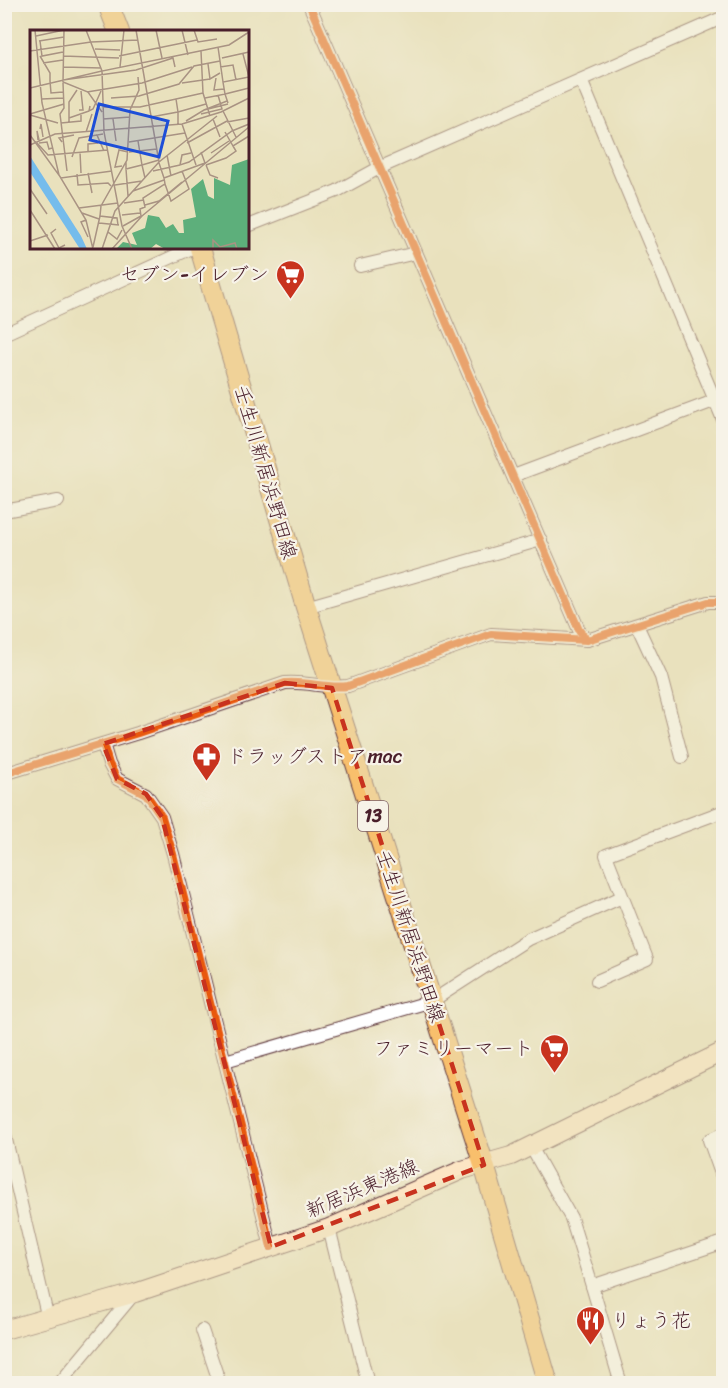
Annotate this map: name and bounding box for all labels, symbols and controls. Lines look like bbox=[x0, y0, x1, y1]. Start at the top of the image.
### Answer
inset map bbox=[30, 30, 249, 249]
place label: セブン-イレブン bbox=[120, 257, 269, 292]
supermarket icon: セブン-イレブン bbox=[274, 258, 306, 300]
street label: 壬生川新居浜野田線 bbox=[224, 381, 307, 563]
place label: ドラッグストアmac bbox=[227, 739, 403, 774]
pharmacy icon: ドラッグストアmac bbox=[190, 740, 222, 782]
road number: 13 bbox=[358, 801, 388, 831]
street label: 壬生川新居浜野田線 bbox=[366, 845, 455, 1027]
place label: ファミリーマート bbox=[374, 1031, 534, 1066]
supermarket icon: ファミリーマート bbox=[539, 1032, 571, 1074]
street label: 新居浜東港線 bbox=[300, 1149, 424, 1228]
place label: りょう花 bbox=[611, 1303, 691, 1338]
restaurant icon: りょう花 bbox=[574, 1304, 606, 1346]

